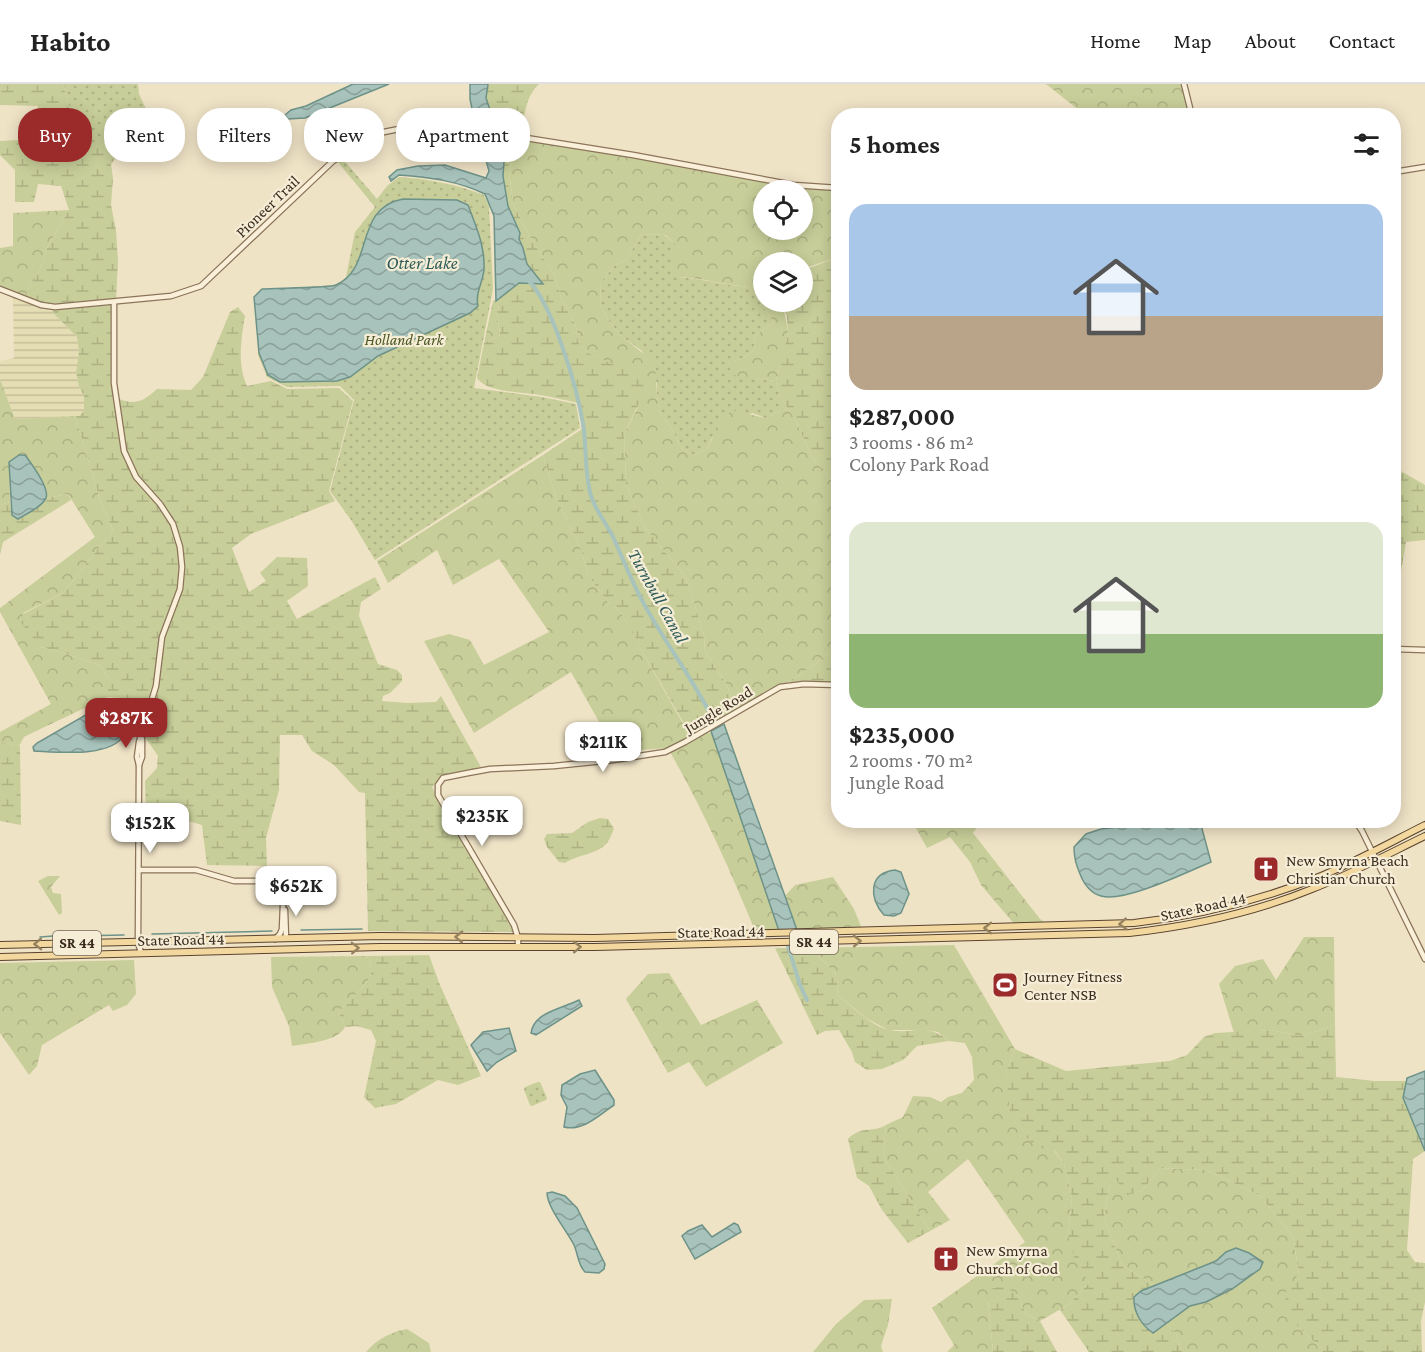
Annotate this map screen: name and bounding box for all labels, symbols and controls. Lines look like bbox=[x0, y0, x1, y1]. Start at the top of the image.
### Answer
text: Habito bbox=[30, 26, 111, 57]
text: Home bbox=[1090, 29, 1140, 53]
text: Map bbox=[1173, 29, 1212, 53]
text: About bbox=[1245, 29, 1296, 53]
text: Contact bbox=[1329, 29, 1395, 53]
chip: Buy bbox=[18, 108, 92, 162]
chip: Rent bbox=[104, 108, 185, 162]
chip: Filters bbox=[197, 108, 292, 162]
chip: New bbox=[304, 108, 384, 162]
chip: Apartment bbox=[396, 108, 530, 162]
icon: filters bbox=[1350, 128, 1383, 161]
text: 5 homes bbox=[849, 130, 940, 159]
street label: Pioneer Trail bbox=[232, 172, 303, 241]
map controls bbox=[753, 180, 813, 312]
button: locate bbox=[753, 180, 813, 240]
icon: home bbox=[1062, 243, 1170, 351]
button: layers bbox=[753, 252, 813, 312]
water label: Otter Lake bbox=[386, 253, 458, 273]
park label: Holland Park bbox=[365, 331, 445, 348]
text: $287,000 bbox=[849, 402, 955, 431]
text: 3 rooms · 86 m² bbox=[849, 431, 974, 453]
text: Colony Park Road bbox=[849, 453, 989, 475]
water label: Turnbull Canal bbox=[624, 546, 692, 647]
icon: home bbox=[1062, 561, 1170, 669]
street label: Jungle Road bbox=[679, 682, 756, 738]
pin: $287K bbox=[84, 698, 168, 749]
text: $287K bbox=[99, 706, 153, 728]
text: $235,000 bbox=[849, 720, 955, 749]
pin: $211K bbox=[561, 722, 645, 773]
text: $211K bbox=[579, 730, 627, 752]
text: 2 rooms · 70 m² bbox=[849, 749, 973, 771]
text: Jungle Road bbox=[849, 771, 944, 793]
pin: $235K bbox=[440, 796, 524, 847]
pin: $152K bbox=[108, 803, 192, 854]
text: $235K bbox=[456, 804, 508, 826]
text: $152K bbox=[125, 811, 175, 833]
place label: New Smyrna Beach Christian Church bbox=[1286, 852, 1409, 887]
church icon: New Smyrna Beach Christian Church bbox=[1251, 854, 1281, 884]
pin: $652K bbox=[254, 866, 338, 917]
text: $652K bbox=[269, 874, 323, 896]
street label: State Road 44 bbox=[1159, 889, 1247, 924]
one-way arrow bbox=[1118, 918, 1127, 931]
street label: State Road 44 bbox=[677, 922, 765, 941]
one-way arrow bbox=[983, 922, 992, 934]
street label: State Road 44 bbox=[137, 930, 225, 949]
road number: SR 44 bbox=[790, 930, 838, 954]
road number: SR 44 bbox=[53, 931, 101, 955]
one-way arrow bbox=[455, 931, 464, 943]
one-way arrow bbox=[852, 935, 861, 947]
one-way arrow bbox=[33, 938, 42, 950]
one-way arrow bbox=[351, 941, 360, 954]
one-way arrow bbox=[572, 941, 581, 953]
place label: Journey Fitness Center NSB bbox=[1022, 968, 1122, 1003]
sports icon: Journey Fitness Center NSB bbox=[990, 970, 1020, 1000]
place label: New Smyrna Church of God bbox=[966, 1242, 1059, 1277]
church icon: New Smyrna Church of God bbox=[931, 1244, 961, 1274]

